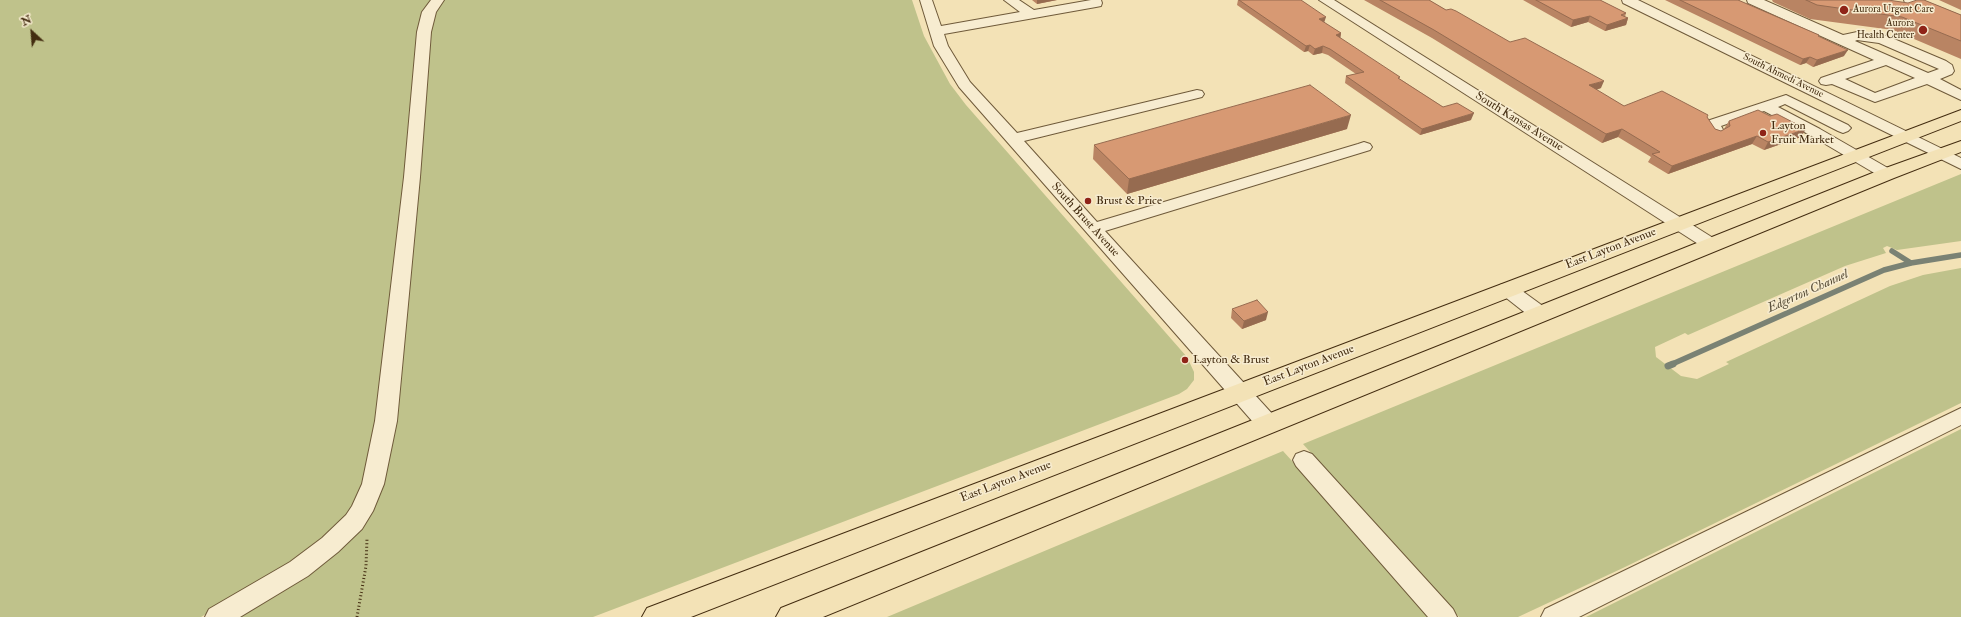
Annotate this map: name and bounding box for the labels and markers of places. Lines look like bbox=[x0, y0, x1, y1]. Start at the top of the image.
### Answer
marker: Aurora Urgent Care bbox=[1838, 4, 1850, 16]
place label: Aurora Urgent Care bbox=[1853, 4, 1934, 16]
place label: Aurora Health Center bbox=[1857, 18, 1914, 42]
marker: Aurora Health Center bbox=[1917, 24, 1929, 36]
place label: Layton Fruit Market bbox=[1771, 119, 1834, 147]
marker: Layton Fruit Market bbox=[1758, 128, 1768, 138]
place label: Brust & Price bbox=[1096, 194, 1162, 208]
marker: Brust & Price bbox=[1083, 196, 1093, 206]
place label: Layton & Brust bbox=[1193, 353, 1269, 367]
marker: Layton & Brust bbox=[1180, 355, 1190, 365]

